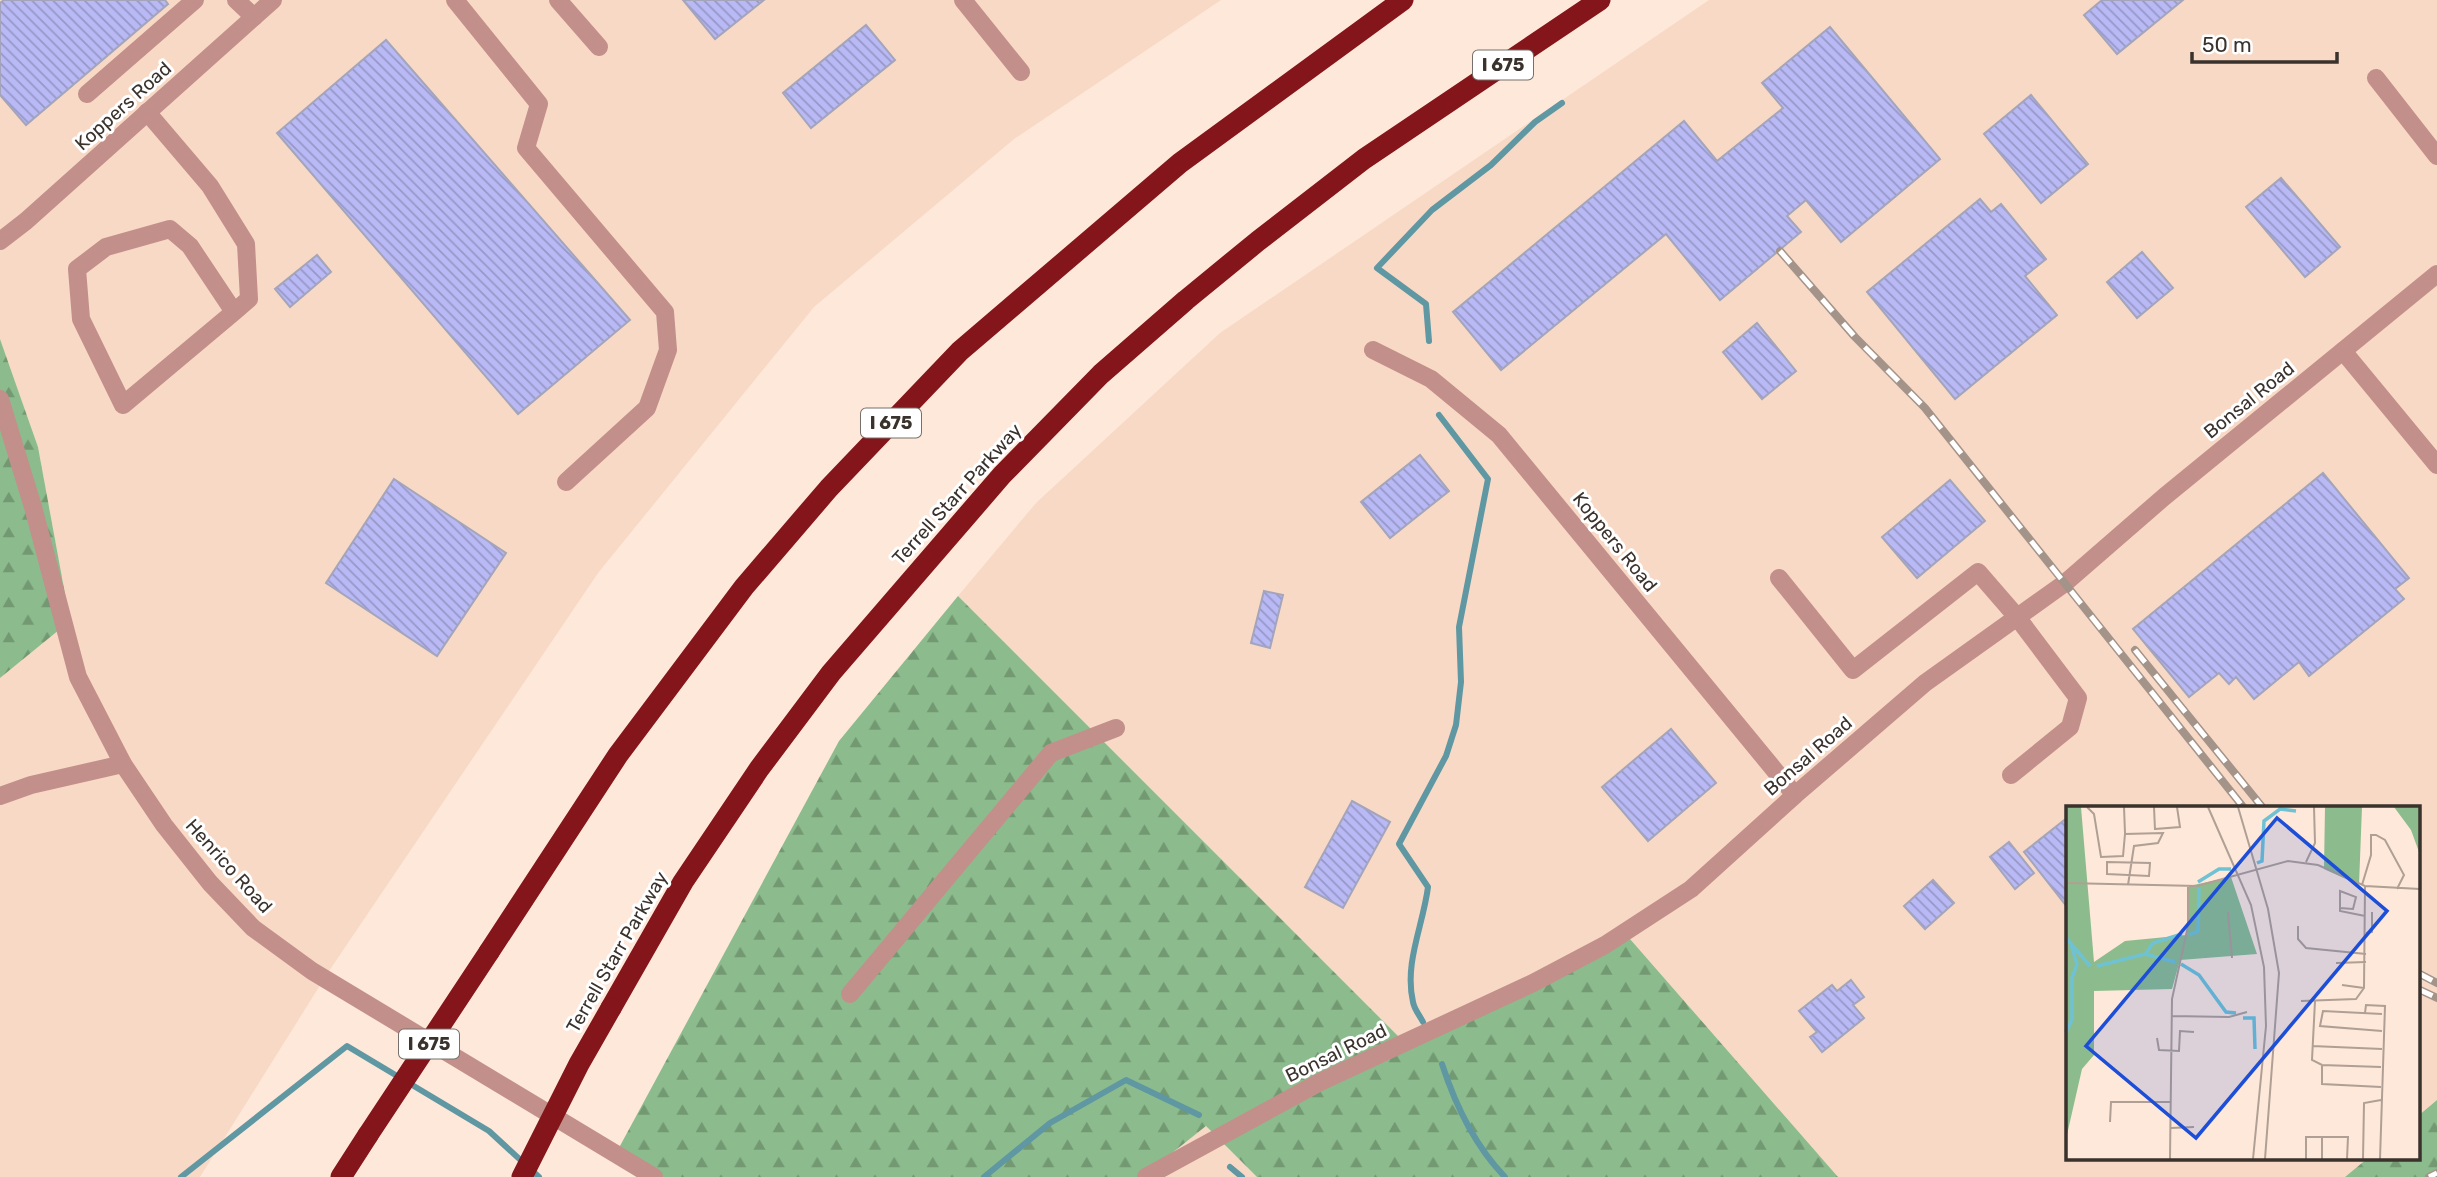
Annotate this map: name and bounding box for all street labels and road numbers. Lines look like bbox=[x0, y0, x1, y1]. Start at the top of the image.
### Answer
road number: I 675 bbox=[1473, 51, 1533, 80]
street label: Koppers Road bbox=[70, 57, 176, 155]
street label: Bonsal Road bbox=[2199, 357, 2299, 443]
road number: I 675 bbox=[861, 408, 921, 438]
street label: Terrell Starr Parkway bbox=[887, 419, 1027, 569]
street label: Koppers Road bbox=[1568, 487, 1662, 597]
street label: Bonsal Road bbox=[1759, 711, 1857, 801]
street label: Henrico Road bbox=[181, 814, 277, 918]
street label: Terrell Starr Parkway bbox=[561, 867, 673, 1037]
street label: Bonsal Road bbox=[1282, 1019, 1390, 1087]
road number: I 675 bbox=[399, 1030, 459, 1058]

